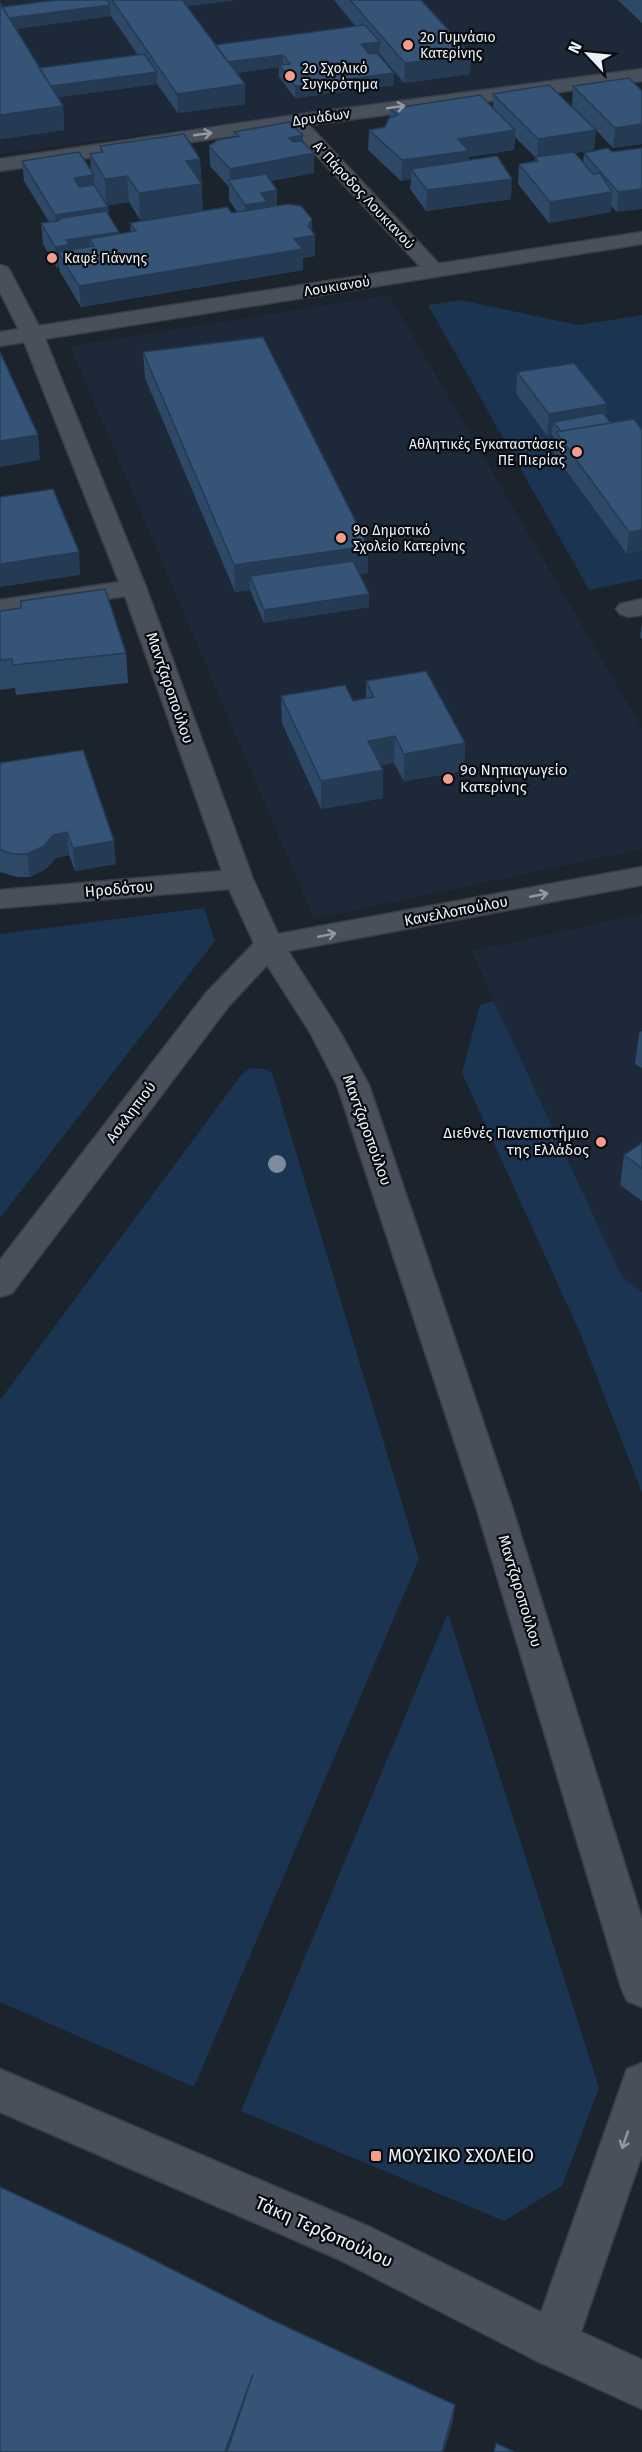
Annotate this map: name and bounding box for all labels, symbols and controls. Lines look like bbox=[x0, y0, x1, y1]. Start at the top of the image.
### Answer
north arrow bbox=[558, 24, 618, 84]
place label: 2ο Γυμνάσιο Κατερίνης bbox=[420, 29, 496, 62]
marker: 2ο Γυμνάσιο Κατερίνης bbox=[401, 38, 415, 52]
text: N bbox=[564, 39, 586, 57]
place label: 2ο Σχολικό Συγκρότημα bbox=[302, 60, 378, 93]
marker: 2ο Σχολικό Συγκρότημα bbox=[283, 69, 297, 83]
one-way arrow bbox=[386, 102, 406, 113]
street label: Δρυάδων bbox=[291, 105, 351, 130]
one-way arrow bbox=[193, 129, 213, 140]
street label: Α΄ Πάροδος Λουκιανού bbox=[309, 138, 418, 253]
place label: Καφέ Γιάννης bbox=[64, 250, 148, 267]
marker: Καφέ Γιάννης bbox=[45, 251, 59, 265]
street label: Λουκιανού bbox=[303, 273, 371, 300]
place label: Αθλητικές Εγκαταστάσεις ΠΕ Πιερίας bbox=[409, 436, 565, 469]
marker: Αθλητικές Εγκαταστάσεις ΠΕ Πιερίας bbox=[570, 445, 584, 459]
place label: 9ο Δημοτικό Σχολείο Κατερίνης bbox=[353, 522, 466, 555]
marker: 9ο Δημοτικό Σχολείο Κατερίνης bbox=[334, 531, 348, 545]
street label: Μαντζαροπούλου bbox=[143, 630, 197, 746]
place label: 9ο Νηπιαγωγείο Κατερίνης bbox=[460, 761, 568, 796]
marker: 9ο Νηπιαγωγείο Κατερίνης bbox=[441, 772, 455, 786]
street label: Ηροδότου bbox=[84, 877, 154, 901]
one-way arrow bbox=[529, 889, 548, 900]
street label: Κανελλοπούλου bbox=[403, 892, 509, 930]
one-way arrow bbox=[316, 929, 336, 940]
street label: Μαντζαροπούλου bbox=[339, 1072, 395, 1188]
street label: Ασκληπιού bbox=[102, 1078, 160, 1146]
place label: Διεθνές Πανεπιστήμιο της Ελλάδος bbox=[443, 1124, 589, 1159]
marker: Διεθνές Πανεπιστήμιο της Ελλάδος bbox=[594, 1135, 608, 1149]
street label: Μαντζαροπούλου bbox=[494, 1533, 546, 1649]
one-way arrow bbox=[619, 2130, 630, 2149]
place label: ΜΟΥΣΙΚΟ ΣΧΟΛΕΙΟ bbox=[388, 2145, 534, 2167]
marker: ΜΟΥΣΙΚΟ ΣΧΟΛΕΙΟ bbox=[369, 2149, 383, 2163]
street label: Τάκη Τερζοπούλου bbox=[252, 2192, 396, 2272]

